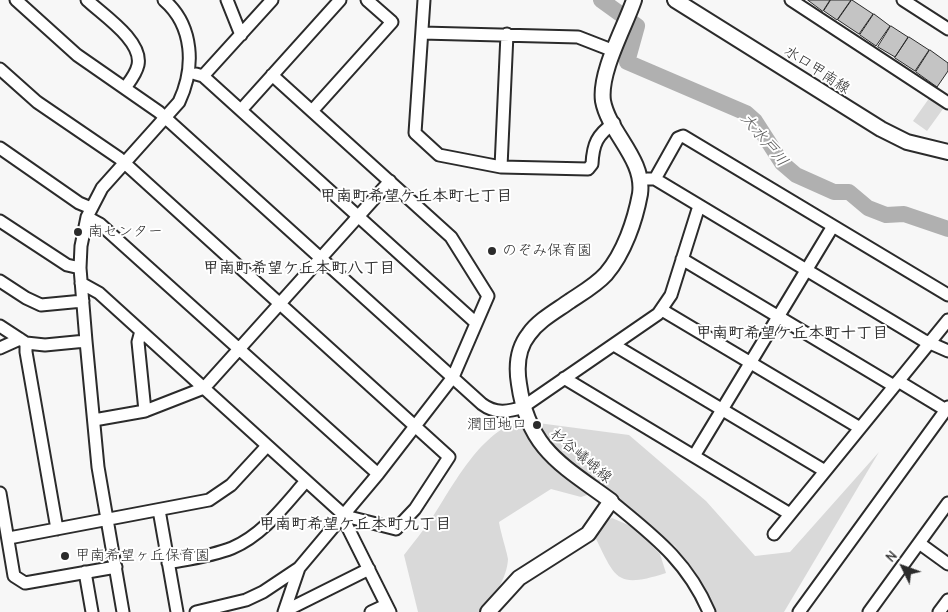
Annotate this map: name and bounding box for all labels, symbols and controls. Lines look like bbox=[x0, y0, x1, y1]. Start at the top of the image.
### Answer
street label: 水口甲南線 bbox=[781, 42, 853, 98]
water label: 大水戸川 bbox=[736, 109, 792, 171]
district label: 甲南町希望ケ丘本町七丁目 bbox=[320, 186, 512, 206]
place label: 南センター bbox=[88, 223, 163, 241]
marker: 南センター bbox=[72, 226, 84, 238]
place label: のぞみ保育園 bbox=[502, 242, 592, 260]
marker: のぞみ保育園 bbox=[486, 245, 498, 257]
district label: 甲南町希望ケ丘本町八丁目 bbox=[203, 258, 395, 278]
district label: 甲南町希望ケ丘本町十丁目 bbox=[696, 323, 888, 343]
place label: 潤団地口 bbox=[467, 416, 527, 434]
marker: 潤団地口 bbox=[531, 419, 543, 431]
street label: 杉谷嶬峨線 bbox=[546, 425, 616, 487]
district label: 甲南町希望ケ丘本町九丁目 bbox=[259, 514, 451, 534]
north arrow bbox=[878, 542, 928, 592]
place label: 甲南希望ヶ丘保育園 bbox=[75, 547, 210, 565]
text: N bbox=[882, 548, 901, 566]
marker: 甲南希望ヶ丘保育園 bbox=[59, 550, 71, 562]

